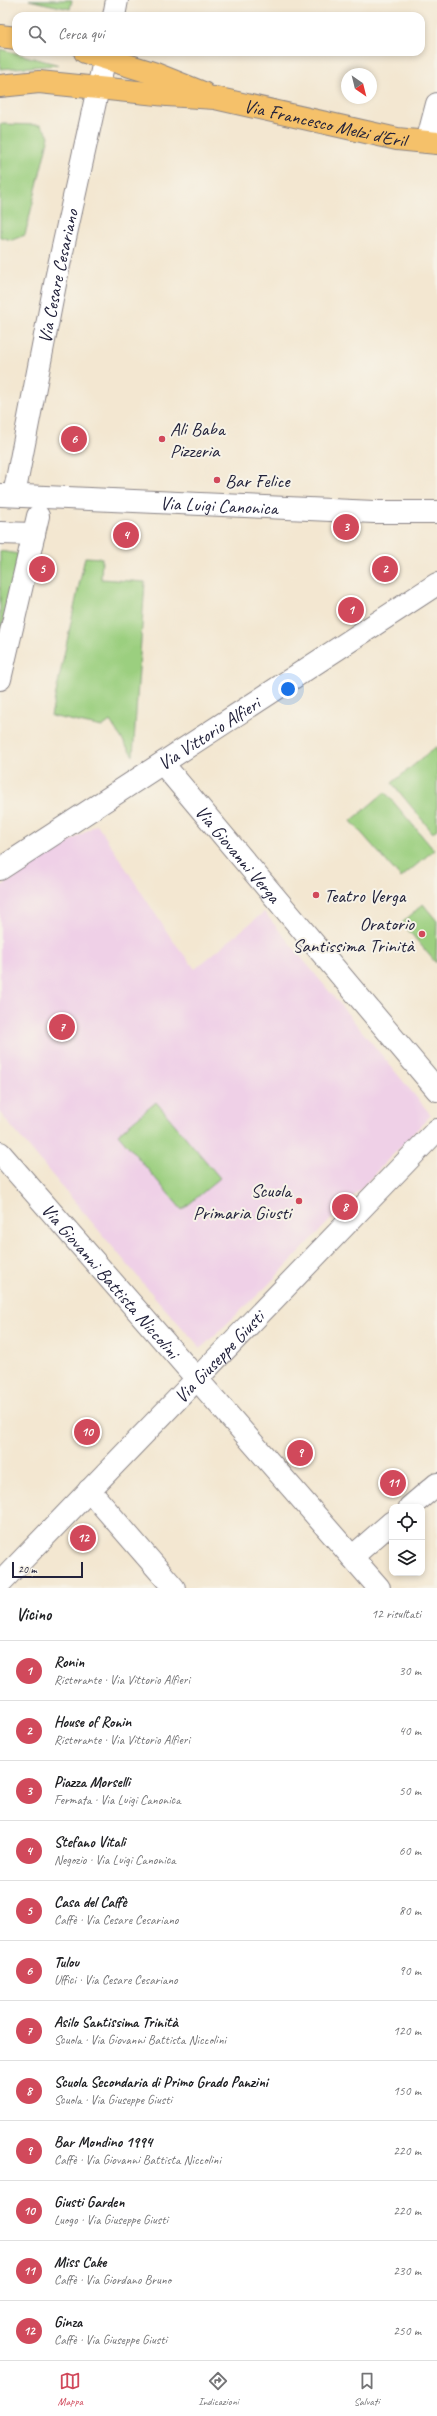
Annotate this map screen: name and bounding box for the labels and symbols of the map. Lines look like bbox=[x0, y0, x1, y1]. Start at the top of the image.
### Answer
north arrow bbox=[341, 68, 377, 104]
street label: Via Francesco Melzi d'Eril bbox=[242, 94, 411, 153]
street label: Via Cesare Cesariano bbox=[33, 206, 84, 345]
place label: Ali Baba Pizzeria bbox=[170, 417, 227, 463]
pin: 6 bbox=[61, 424, 87, 454]
marker: Ali Baba Pizzeria bbox=[157, 434, 167, 444]
place label: Bar Felice bbox=[225, 469, 291, 493]
marker: Bar Felice bbox=[212, 475, 222, 485]
street label: Via Luigi Canonica bbox=[159, 491, 280, 521]
pin: 3 bbox=[333, 512, 359, 542]
pin: 4 bbox=[113, 520, 139, 550]
pin: 5 bbox=[29, 554, 55, 584]
pin: 2 bbox=[372, 554, 398, 584]
pin: 1 bbox=[338, 595, 364, 625]
your location bbox=[278, 679, 298, 699]
street label: Via Vittorio Alfieri bbox=[154, 690, 267, 776]
street label: Via Giovanni Verga bbox=[190, 800, 286, 909]
place label: Teatro Verga bbox=[324, 884, 407, 908]
marker: Teatro Verga bbox=[311, 890, 321, 900]
place label: Oratorio Santissima Trinità bbox=[292, 912, 416, 958]
marker: Oratorio Santissima Trinità bbox=[417, 929, 427, 939]
pin: 7 bbox=[49, 1012, 75, 1042]
place label: Scuola Primaria Giusti bbox=[193, 1179, 293, 1225]
pin: 8 bbox=[332, 1192, 358, 1222]
marker: Scuola Primaria Giusti bbox=[294, 1196, 304, 1206]
street label: Via Giovanni Battista Niccolini bbox=[36, 1198, 186, 1366]
street label: Via Giuseppe Giusti bbox=[169, 1304, 271, 1408]
pin: 10 bbox=[74, 1417, 100, 1447]
pin: 9 bbox=[287, 1438, 313, 1468]
pin: 11 bbox=[380, 1468, 406, 1498]
pin: 12 bbox=[70, 1523, 96, 1553]
scale bar bbox=[12, 1560, 83, 1579]

